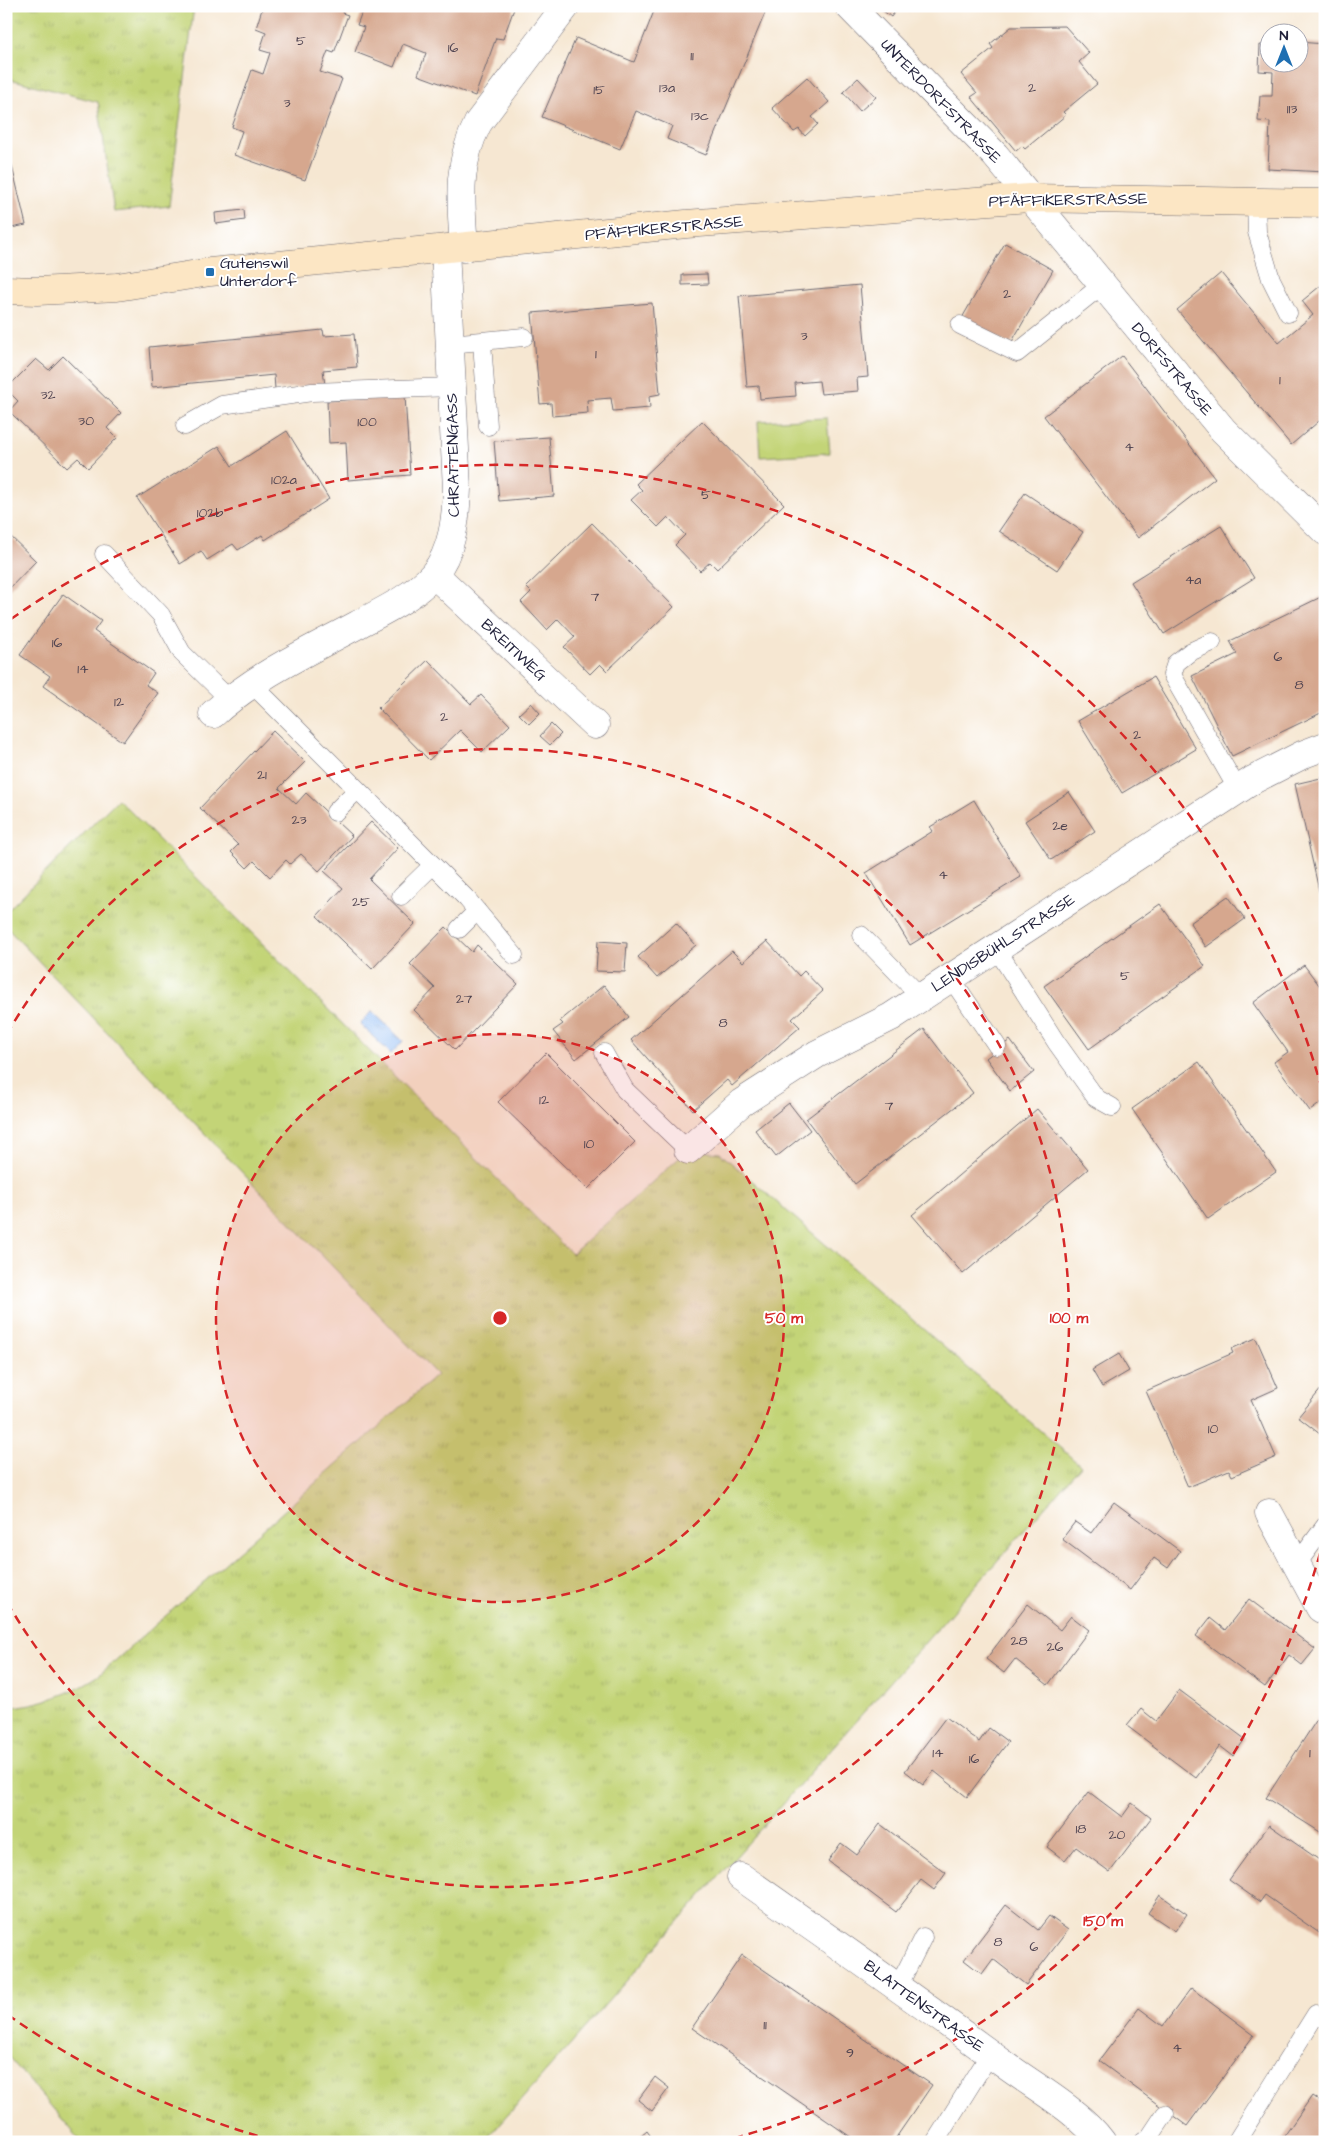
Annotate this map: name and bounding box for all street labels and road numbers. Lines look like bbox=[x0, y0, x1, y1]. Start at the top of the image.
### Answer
street label: UNTERDORFSTRASSE bbox=[876, 34, 1007, 169]
street label: PFÄFFIKERSTRASSE bbox=[989, 188, 1148, 212]
street label: PFÄFFIKERSTRASSE bbox=[584, 210, 744, 246]
street label: DORFSTRASSE bbox=[1126, 318, 1218, 421]
street label: CHRATTENGASS bbox=[441, 393, 465, 517]
street label: BREITIWEG bbox=[476, 614, 552, 686]
street label: LENDISBÜHLSTRASSE bbox=[927, 888, 1079, 998]
street label: BLATTENSTRASSE bbox=[859, 1955, 989, 2058]

